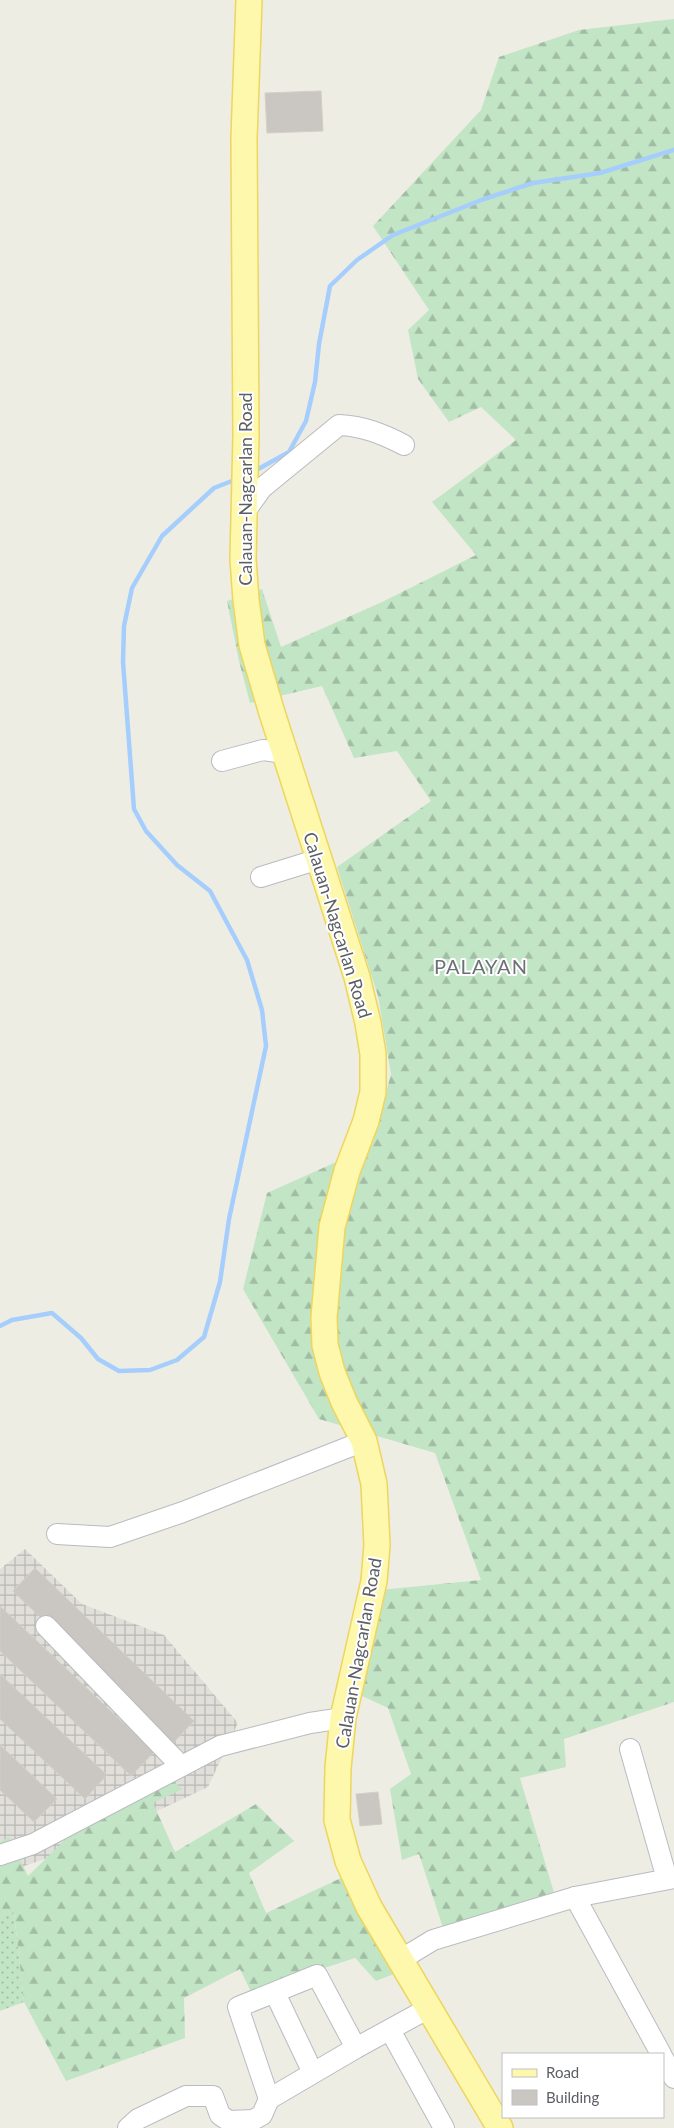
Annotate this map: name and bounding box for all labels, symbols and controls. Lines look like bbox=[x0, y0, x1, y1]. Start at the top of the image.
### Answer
street label: Calauan-Nagcarlan Road bbox=[234, 392, 256, 586]
street label: Calauan-Nagcarlan Road bbox=[299, 829, 377, 1021]
district label: PALAYAN bbox=[434, 954, 528, 978]
street label: Calauan-Nagcarlan Road bbox=[330, 1556, 386, 1750]
legend bbox=[502, 2053, 664, 2118]
text: Road bbox=[546, 2063, 579, 2081]
text: Building bbox=[546, 2088, 599, 2106]

